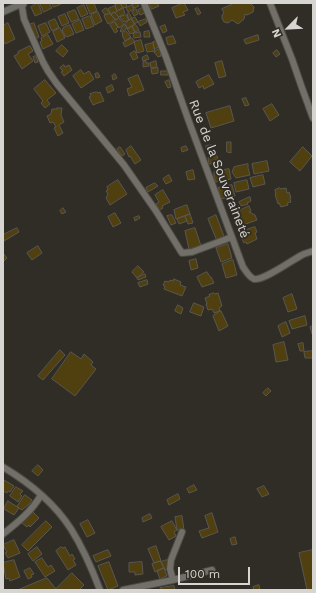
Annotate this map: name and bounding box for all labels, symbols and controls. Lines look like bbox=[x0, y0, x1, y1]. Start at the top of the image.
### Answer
north arrow bbox=[268, 8, 308, 48]
text: N bbox=[269, 27, 284, 39]
street label: Rue de la Souveraineté bbox=[185, 98, 253, 240]
scale bar bbox=[180, 559, 252, 585]
text: 100 m bbox=[185, 567, 220, 581]

